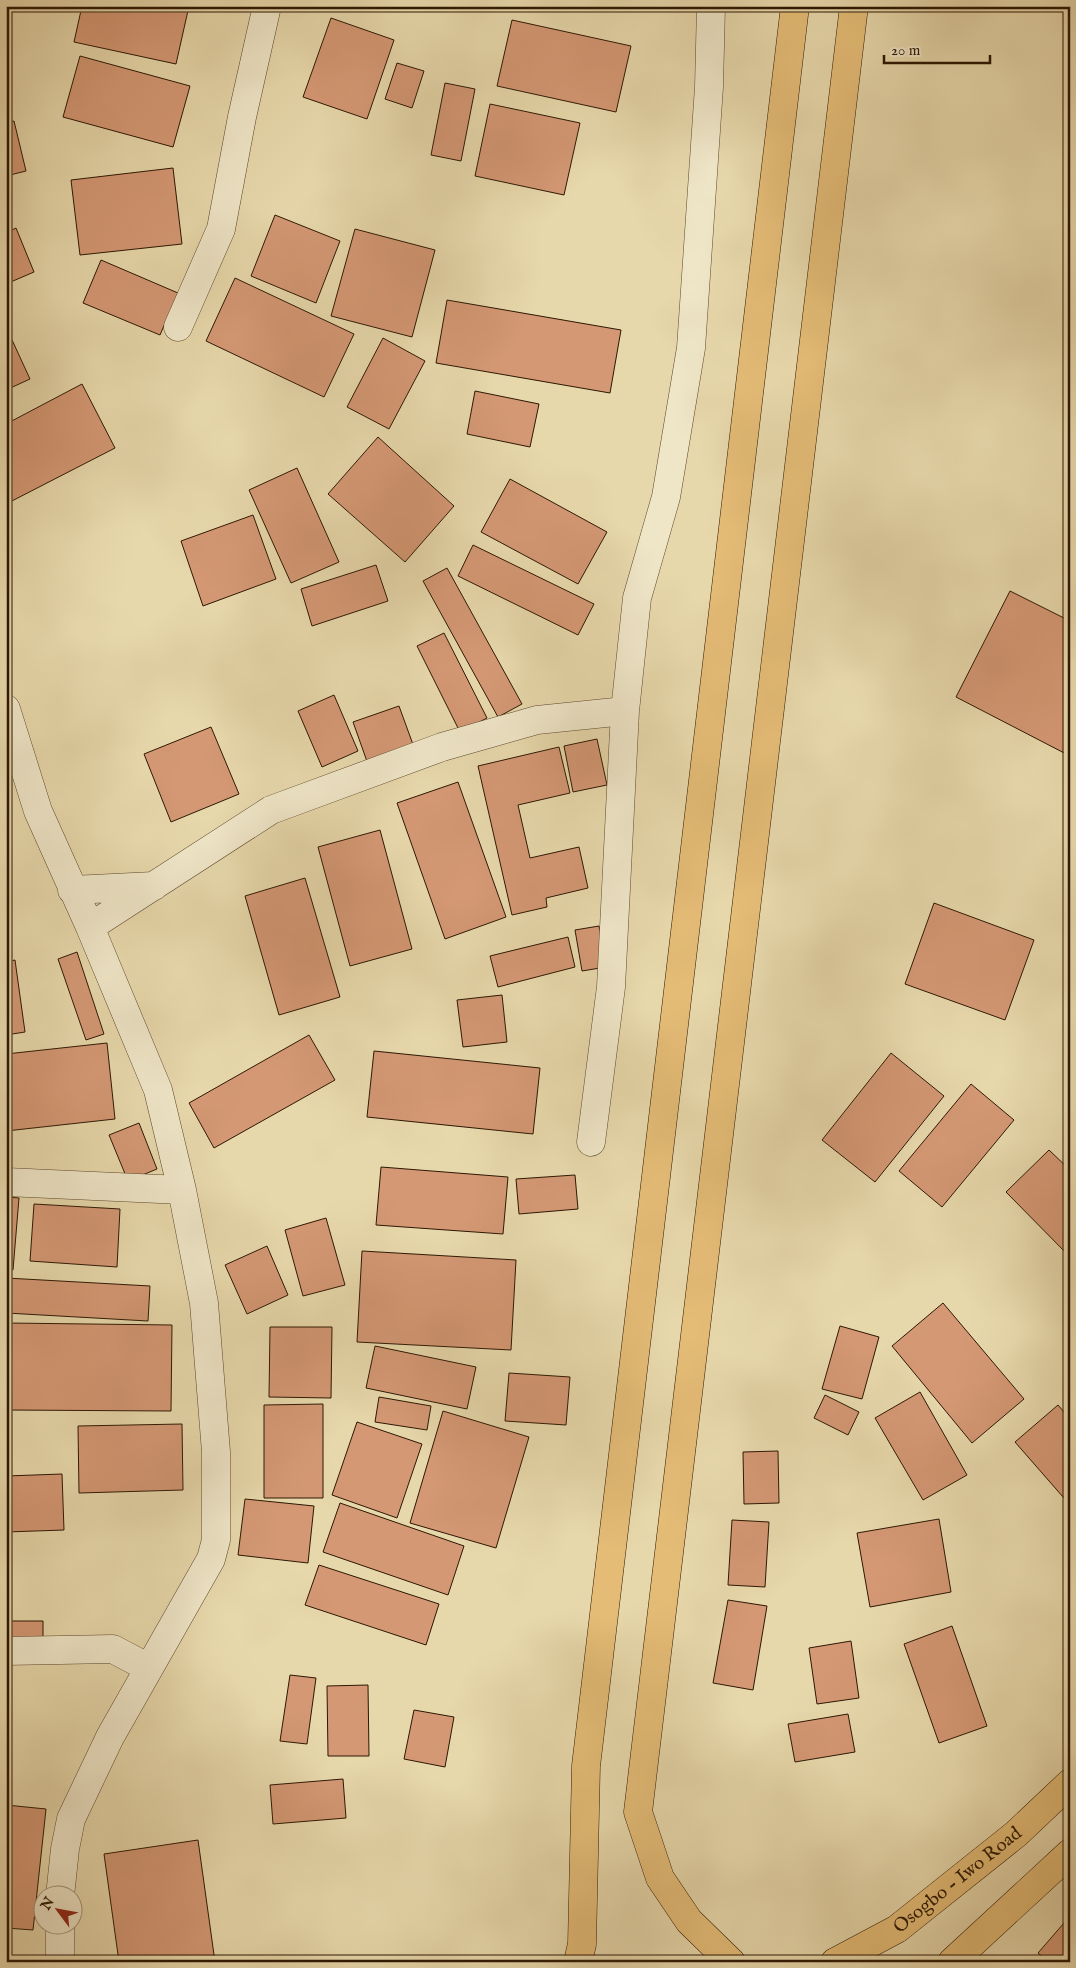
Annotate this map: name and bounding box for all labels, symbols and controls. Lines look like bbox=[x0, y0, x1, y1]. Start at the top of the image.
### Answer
scale bar bbox=[884, 32, 990, 64]
text: 20 m bbox=[891, 41, 921, 60]
street label: Osogbo - Iwo Road bbox=[889, 1821, 1028, 1939]
north arrow bbox=[32, 1886, 82, 1936]
text: N bbox=[36, 1894, 59, 1914]

